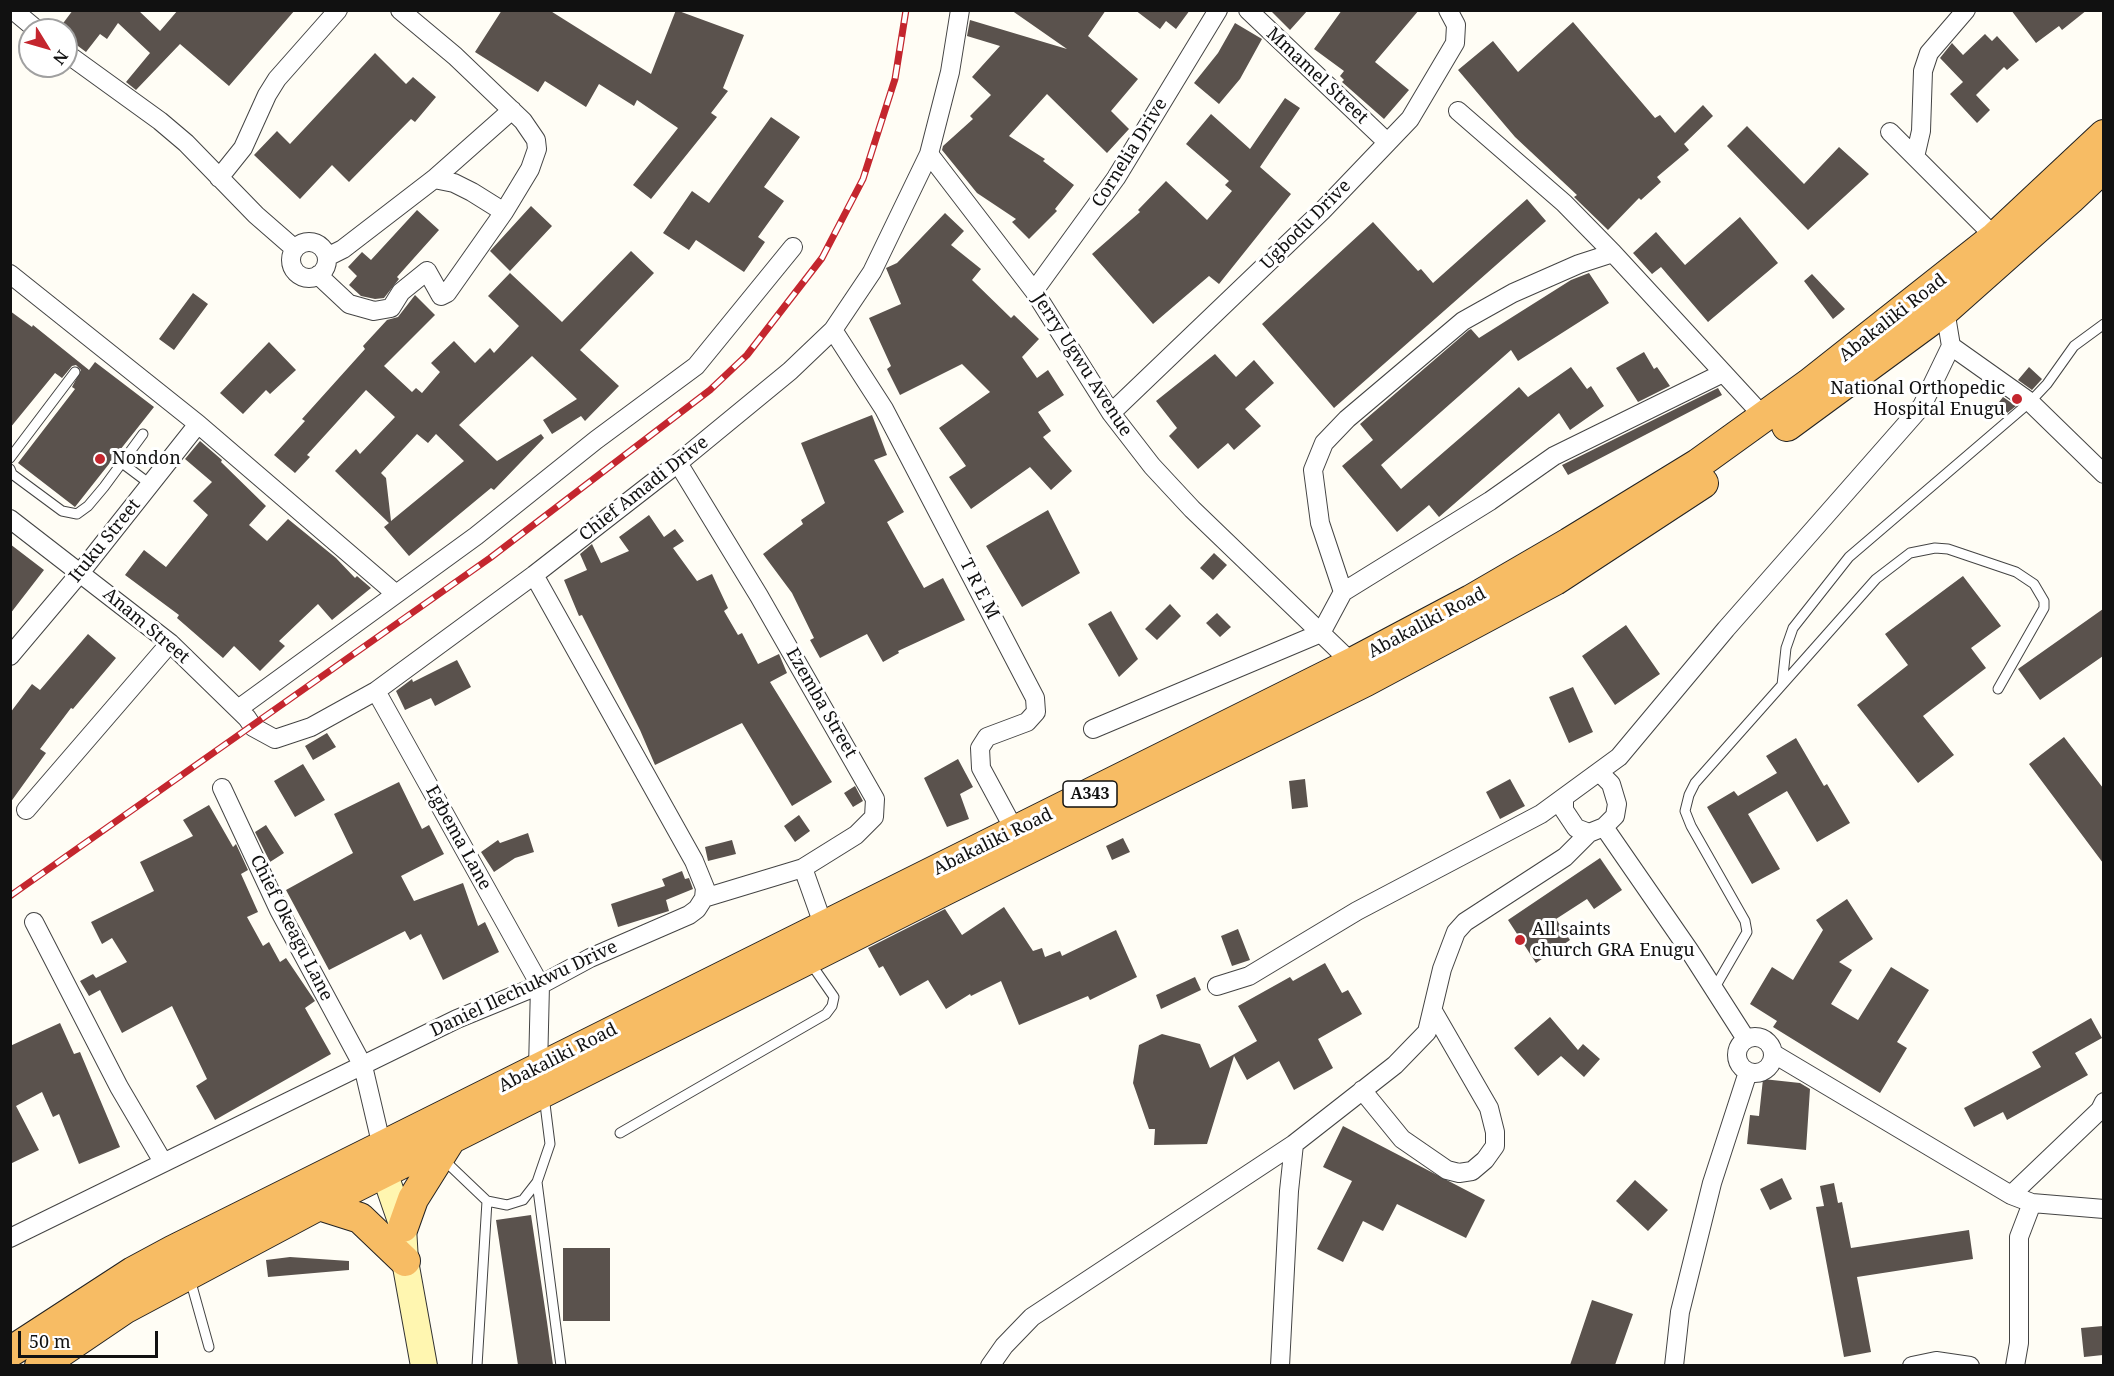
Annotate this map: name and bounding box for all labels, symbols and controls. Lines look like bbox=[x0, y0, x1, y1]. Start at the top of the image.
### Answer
north arrow bbox=[18, 18, 78, 78]
street label: Mmamel Street bbox=[1262, 23, 1372, 129]
text: N bbox=[48, 46, 73, 69]
street label: Cornelia Drive bbox=[1088, 94, 1172, 212]
street label: Ugbodu Drive bbox=[1256, 175, 1356, 275]
street label: Abakaliki Road bbox=[1835, 269, 1951, 367]
street label: Jerry Ugwu Avenue bbox=[1028, 289, 1136, 441]
place label: National Orthopedic Hospital Enugu bbox=[1830, 378, 2005, 420]
marker: National Orthopedic Hospital Enugu bbox=[2010, 392, 2024, 406]
street label: Chief Amadi Drive bbox=[575, 432, 713, 546]
place label: Nondon bbox=[112, 448, 181, 470]
marker: Nondon bbox=[93, 452, 107, 466]
street label: Ituku Street bbox=[65, 495, 145, 587]
street label: T R E M bbox=[955, 555, 1003, 623]
street label: Abakaliki Road bbox=[1364, 583, 1490, 663]
street label: Anam Street bbox=[98, 584, 194, 668]
street label: Ezemba Street bbox=[781, 644, 861, 762]
road number: A343 bbox=[1063, 781, 1117, 807]
street label: Egbema Lane bbox=[420, 782, 496, 894]
street label: Abakaliki Road bbox=[930, 804, 1056, 880]
street label: Chief Okeagu Lane bbox=[245, 851, 337, 1005]
place label: All saints church GRA Enugu bbox=[1532, 919, 1695, 962]
marker: All saints church GRA Enugu bbox=[1513, 933, 1527, 947]
street label: Daniel Ilechukwu Drive bbox=[427, 936, 621, 1042]
street label: Abakaliki Road bbox=[495, 1019, 621, 1097]
scale bar bbox=[21, 1319, 160, 1357]
text: 50 m bbox=[29, 1329, 71, 1353]

